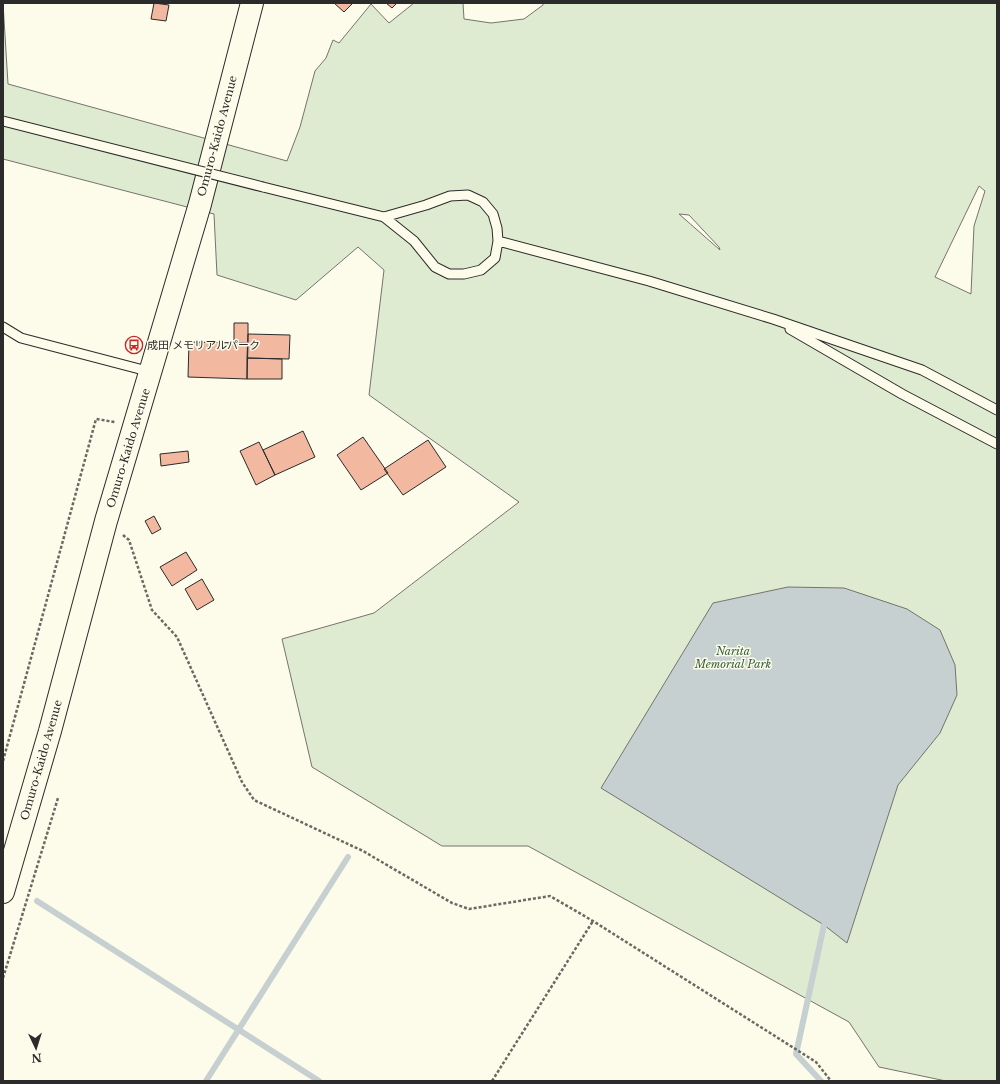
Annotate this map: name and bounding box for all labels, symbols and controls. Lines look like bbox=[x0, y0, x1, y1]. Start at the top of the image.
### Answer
street label: Omuro-Kaido Avenue bbox=[194, 74, 240, 198]
bus stop icon: 成田 メモリアルパーク bbox=[124, 335, 144, 355]
place label: 成田 メモリアルパーク bbox=[147, 338, 260, 352]
street label: Omuro-Kaido Avenue bbox=[103, 386, 153, 510]
park label: Narita Memorial Park bbox=[694, 644, 772, 671]
street label: Omuro-Kaido Avenue bbox=[17, 698, 65, 822]
north arrow bbox=[16, 1028, 56, 1068]
text: N bbox=[30, 1051, 42, 1065]

